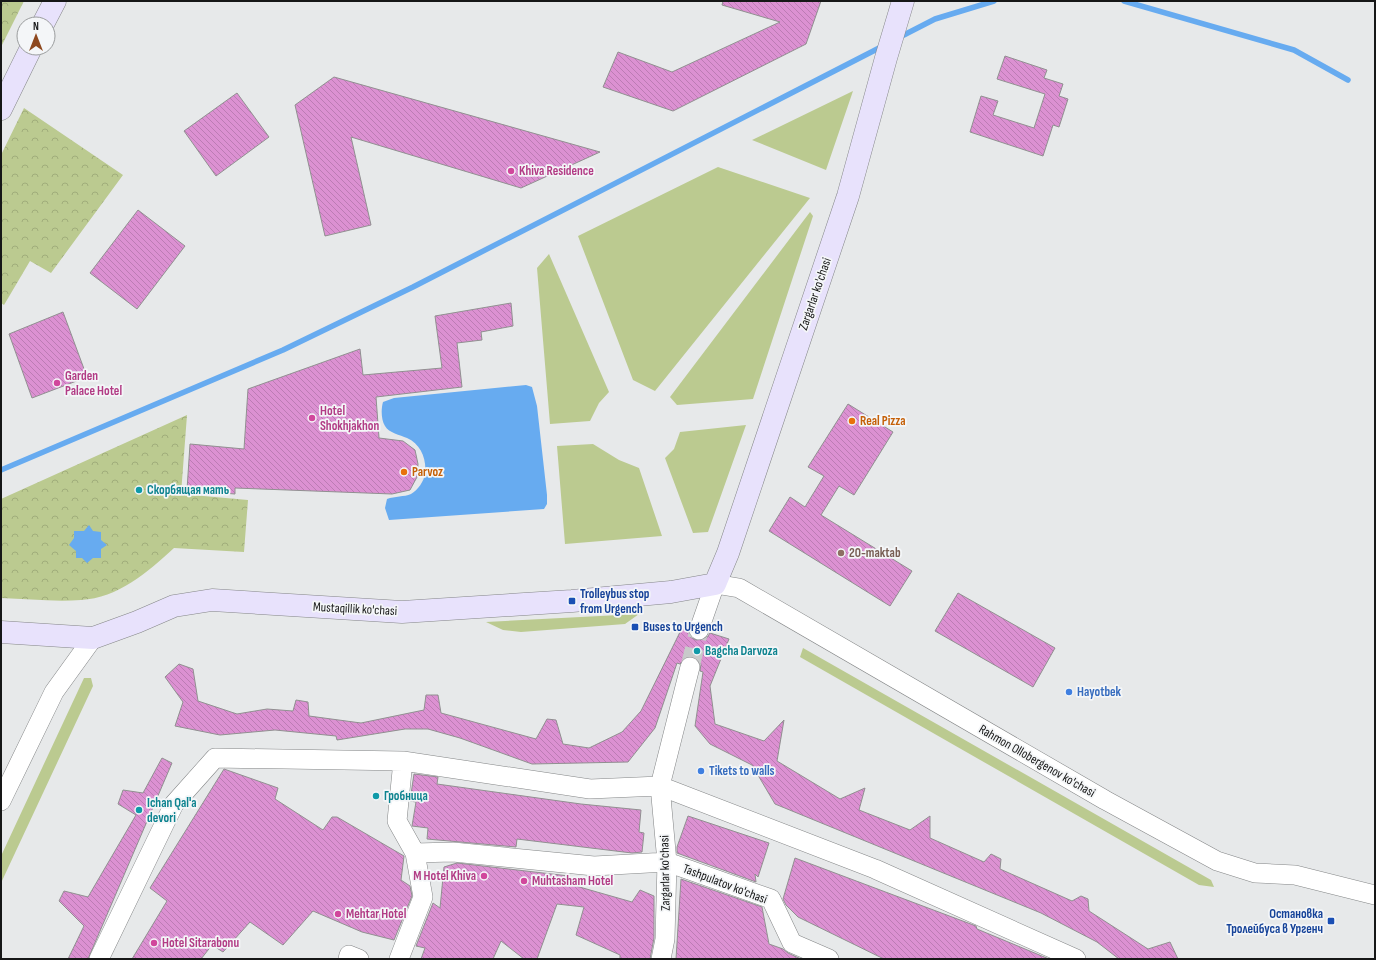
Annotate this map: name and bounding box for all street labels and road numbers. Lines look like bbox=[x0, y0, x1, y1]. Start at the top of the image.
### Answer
street label: Zargarlar ko'chasi bbox=[795, 256, 835, 332]
street label: Mustaqillik ko'chasi bbox=[313, 599, 397, 619]
street label: Rahmon Ollobergenov ko'chasi bbox=[976, 721, 1098, 801]
street label: Zargarlar ko'chasi bbox=[656, 835, 674, 911]
street label: Tashpulatov ko'chasi bbox=[680, 861, 770, 907]

